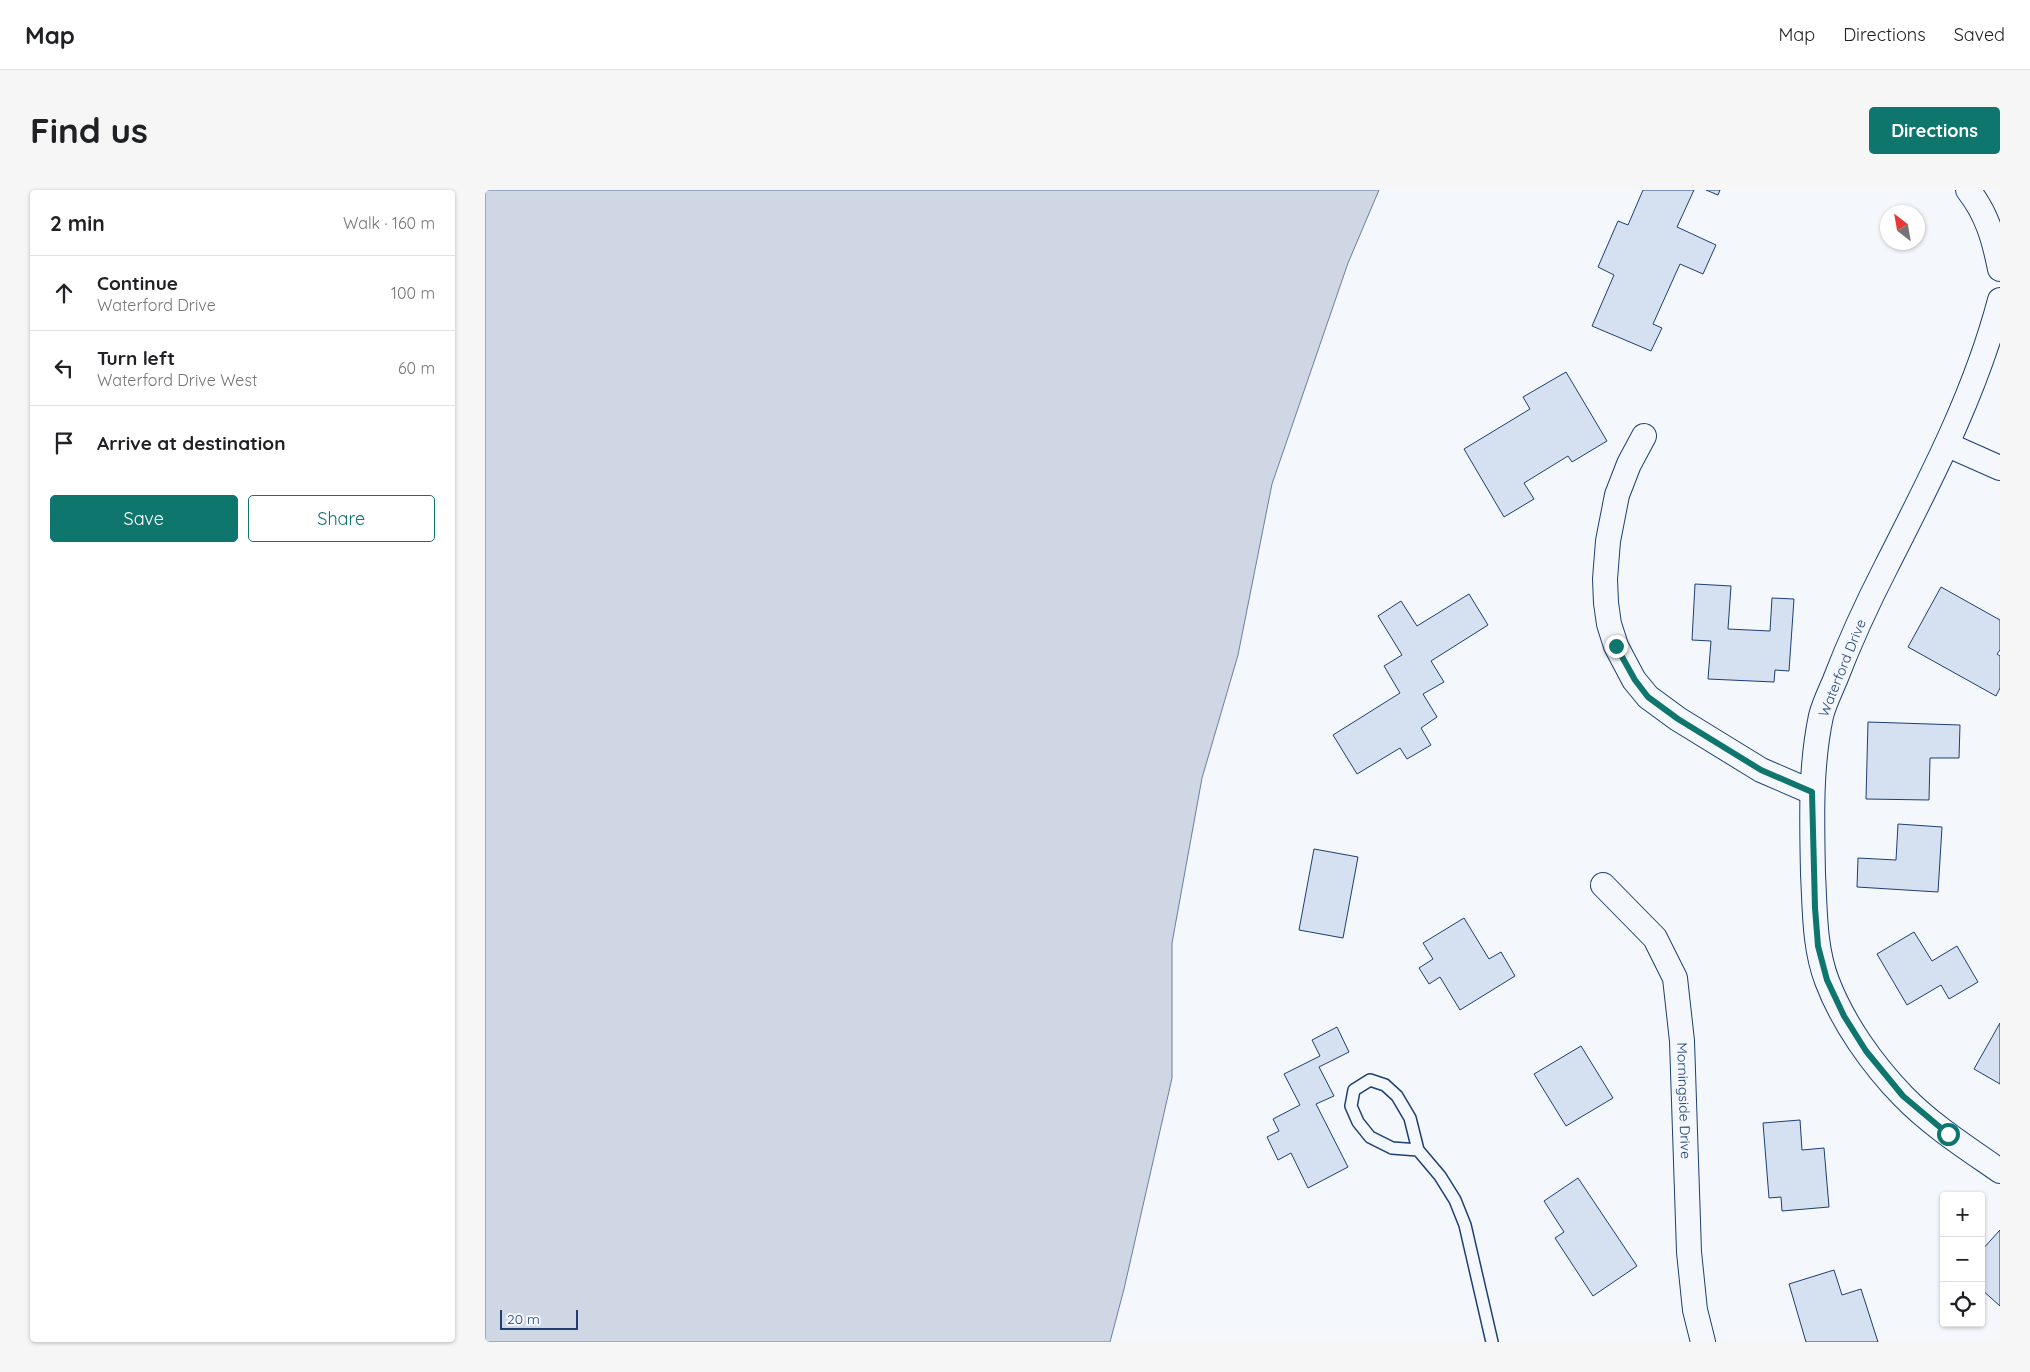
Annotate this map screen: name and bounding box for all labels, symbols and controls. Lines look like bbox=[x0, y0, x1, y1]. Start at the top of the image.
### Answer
text: Map bbox=[25, 20, 75, 50]
text: Map bbox=[1778, 23, 1815, 46]
text: Directions bbox=[1843, 23, 1926, 46]
text: Saved bbox=[1954, 23, 2005, 46]
button: Directions bbox=[1869, 107, 2000, 154]
text: Find us bbox=[30, 108, 148, 152]
north arrow bbox=[1880, 205, 1925, 250]
text: 2 min bbox=[50, 210, 105, 236]
text: Walk · 160 m bbox=[343, 213, 435, 233]
text: Continue bbox=[97, 271, 178, 295]
icon: ahead bbox=[50, 279, 78, 307]
text: 100 m bbox=[391, 283, 435, 303]
text: Waterford Drive bbox=[97, 295, 216, 315]
text: Turn left bbox=[97, 346, 175, 370]
icon: left bbox=[50, 354, 78, 382]
text: 60 m bbox=[398, 358, 435, 378]
text: Waterford Drive West bbox=[97, 370, 257, 390]
icon: arrive bbox=[50, 429, 78, 457]
text: Arrive at destination bbox=[97, 431, 286, 455]
button: Save bbox=[50, 495, 238, 542]
button: Share bbox=[248, 495, 435, 542]
street label: Waterford Drive bbox=[1814, 616, 1870, 720]
route end bbox=[1605, 635, 1628, 658]
street label: Morningside Drive bbox=[1673, 1042, 1695, 1159]
route start bbox=[1937, 1123, 1960, 1146]
map controls bbox=[1940, 1192, 1985, 1327]
button: + bbox=[1940, 1192, 1985, 1237]
button: − bbox=[1940, 1237, 1985, 1282]
button: locate bbox=[1940, 1282, 1985, 1327]
scale bar bbox=[500, 1307, 577, 1330]
text: 20 m bbox=[507, 1310, 540, 1328]

